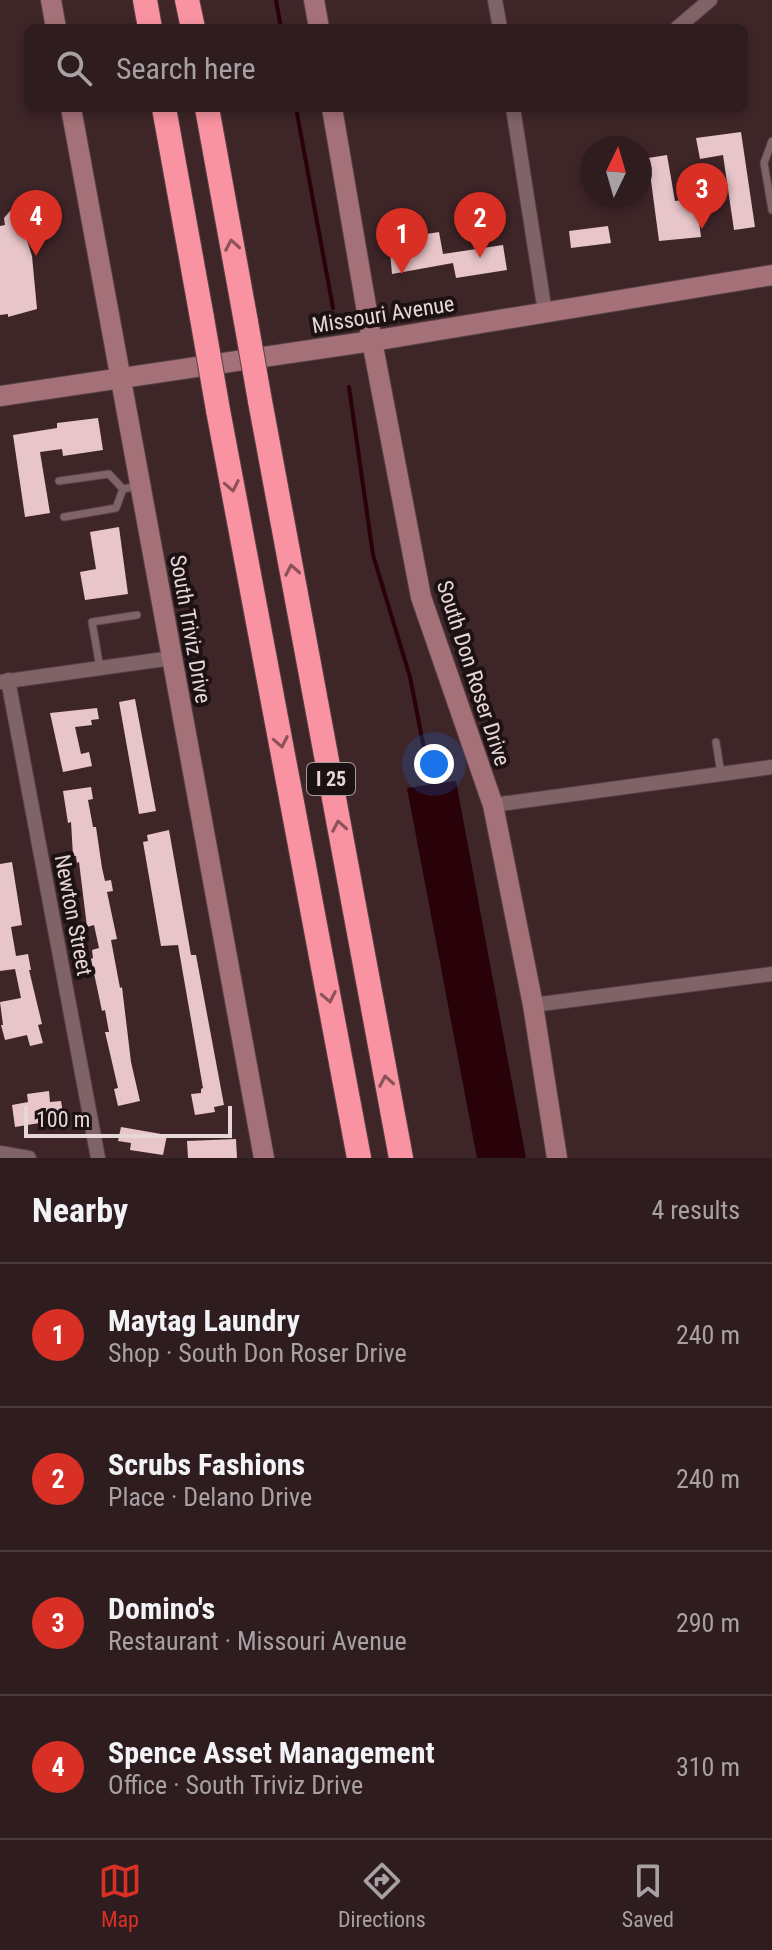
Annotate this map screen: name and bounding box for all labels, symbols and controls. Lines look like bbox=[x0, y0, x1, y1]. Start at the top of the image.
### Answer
search box bbox=[24, 24, 748, 112]
icon: search bbox=[52, 46, 96, 90]
text: Search here bbox=[116, 51, 256, 86]
north arrow bbox=[580, 136, 652, 208]
pin: 3 bbox=[676, 163, 728, 229]
pin: 4 bbox=[10, 190, 62, 256]
pin: 2 bbox=[454, 192, 506, 258]
pin: 1 bbox=[376, 208, 428, 274]
one-way arrow bbox=[225, 238, 242, 252]
street label: Missouri Avenue bbox=[310, 291, 456, 338]
one-way arrow bbox=[223, 479, 240, 493]
street label: South Triviz Drive bbox=[165, 553, 216, 705]
one-way arrow bbox=[284, 563, 301, 577]
street label: South Don Roser Drive bbox=[432, 577, 515, 769]
one-way arrow bbox=[271, 735, 288, 748]
your location bbox=[414, 744, 454, 784]
road number: I 25 bbox=[307, 763, 355, 795]
one-way arrow bbox=[332, 819, 349, 832]
street label: Newton Street bbox=[50, 852, 97, 978]
one-way arrow bbox=[320, 990, 337, 1003]
one-way arrow bbox=[379, 1075, 396, 1088]
scale bar bbox=[24, 1102, 232, 1138]
text: 100 m bbox=[36, 1107, 90, 1132]
text: Nearby bbox=[32, 1190, 128, 1230]
text: 4 results bbox=[651, 1195, 740, 1225]
text: Maytag Laundry bbox=[108, 1303, 300, 1338]
text: 1 bbox=[51, 1320, 65, 1350]
text: 240 m bbox=[676, 1320, 740, 1350]
text: Shop · South Don Roser Drive bbox=[108, 1338, 407, 1368]
text: Scrubs Fashions bbox=[108, 1447, 305, 1482]
text: 2 bbox=[51, 1464, 65, 1494]
text: 240 m bbox=[676, 1464, 740, 1494]
text: Place · Delano Drive bbox=[108, 1482, 312, 1512]
text: Domino's bbox=[108, 1591, 215, 1626]
text: 3 bbox=[51, 1608, 65, 1638]
text: 290 m bbox=[676, 1608, 740, 1638]
text: Restaurant · Missouri Avenue bbox=[108, 1626, 407, 1656]
text: Spence Asset Management bbox=[108, 1735, 435, 1770]
text: 4 bbox=[51, 1752, 65, 1782]
text: 310 m bbox=[676, 1752, 740, 1782]
text: Office · South Triviz Drive bbox=[108, 1770, 363, 1800]
tab: Map bbox=[98, 1859, 142, 1932]
tab: Directions bbox=[338, 1859, 426, 1932]
tab: Saved bbox=[622, 1859, 674, 1932]

